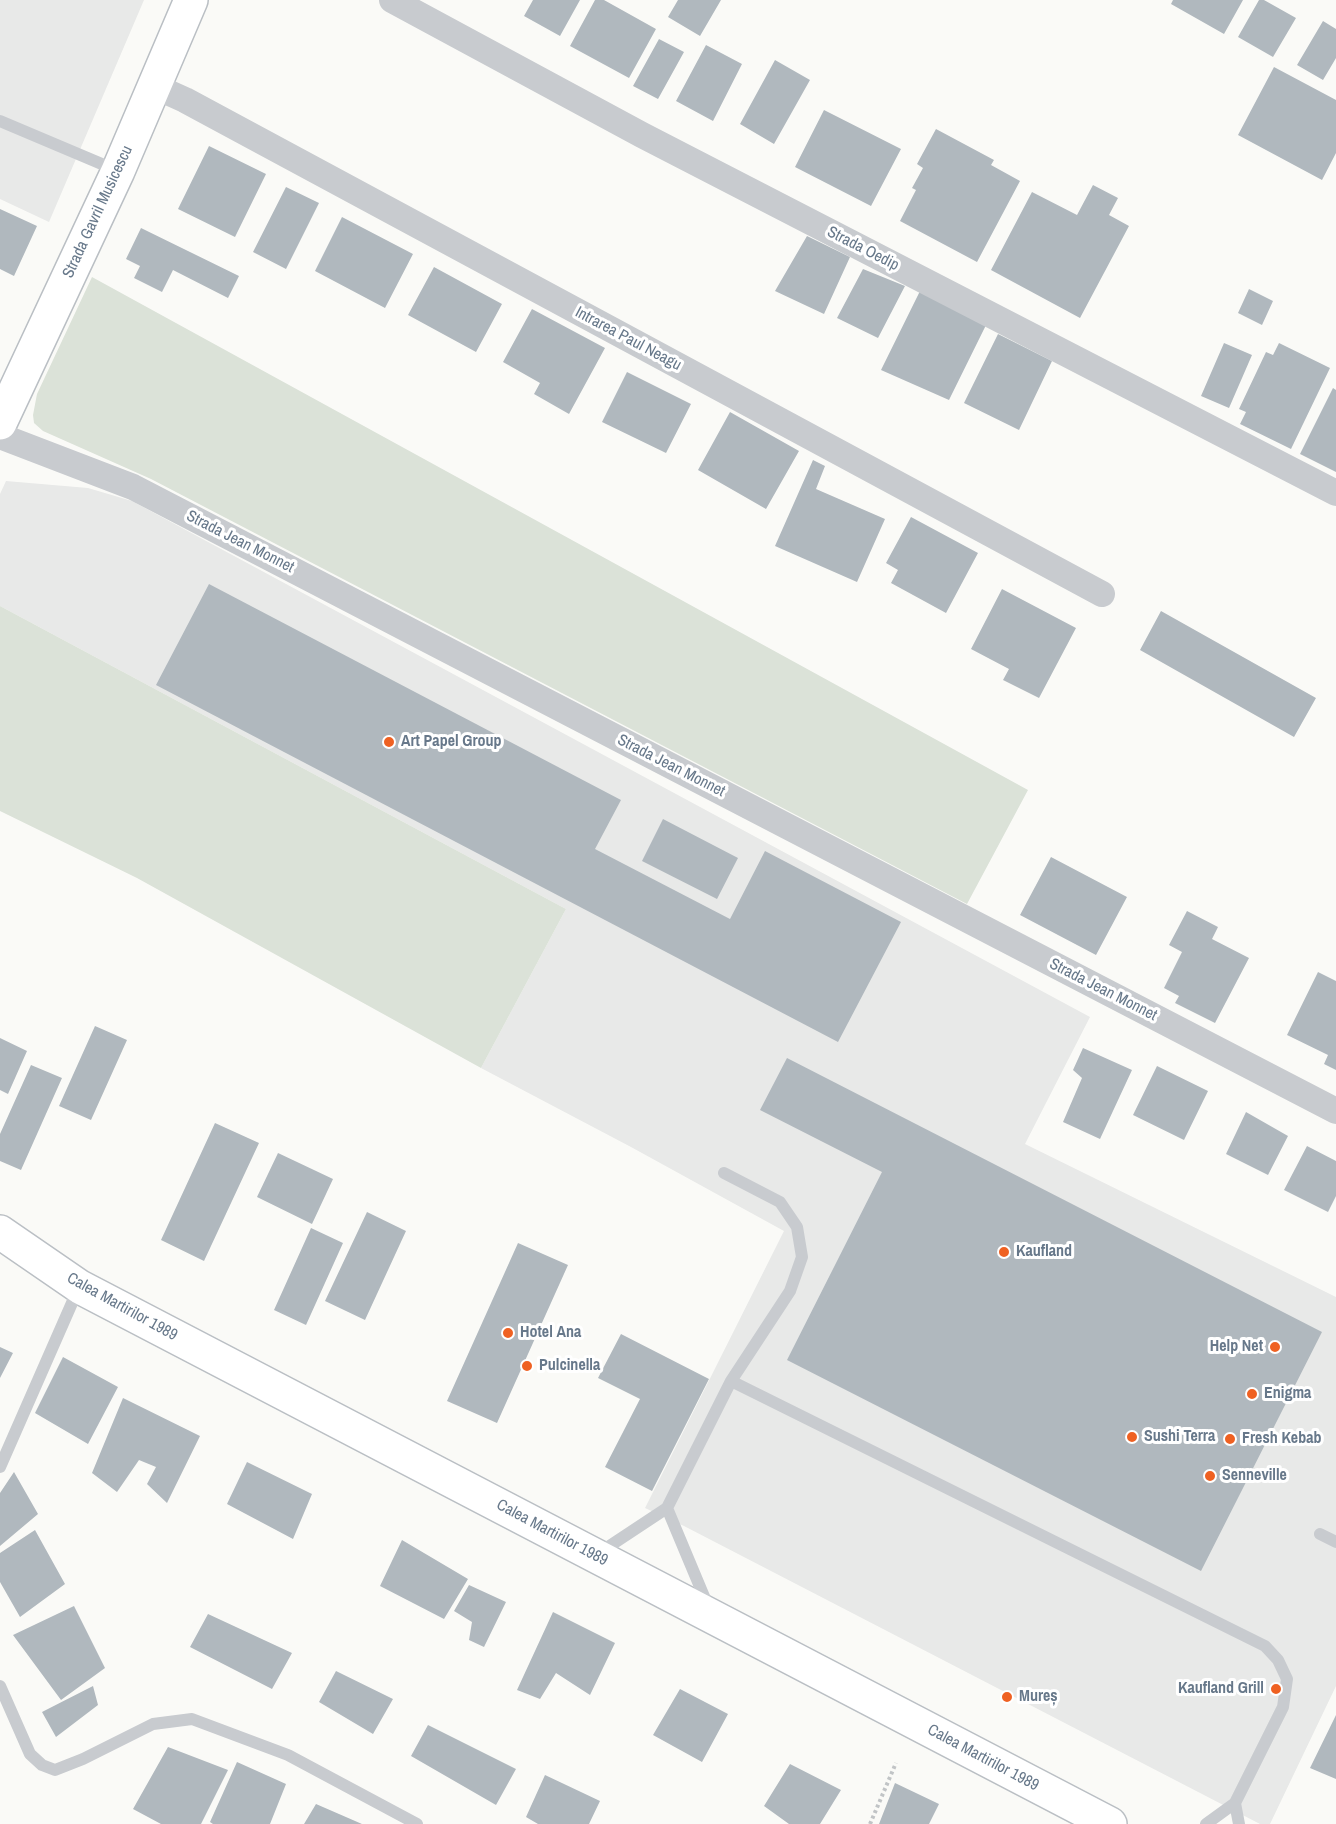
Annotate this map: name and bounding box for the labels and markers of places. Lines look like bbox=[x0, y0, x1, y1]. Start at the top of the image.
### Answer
place label: Art Papel Group bbox=[401, 732, 502, 752]
marker: Art Papel Group bbox=[382, 735, 396, 749]
place label: Kaufland bbox=[1016, 1242, 1072, 1262]
marker: Kaufland bbox=[997, 1245, 1011, 1259]
place label: Hotel Ana bbox=[520, 1323, 581, 1343]
marker: Hotel Ana bbox=[501, 1326, 515, 1340]
place label: Help Net bbox=[1210, 1337, 1263, 1357]
marker: Help Net bbox=[1268, 1340, 1282, 1354]
place label: Pulcinella bbox=[539, 1356, 600, 1376]
marker: Pulcinella bbox=[520, 1359, 534, 1373]
place label: Enigma bbox=[1264, 1384, 1311, 1404]
marker: Enigma bbox=[1245, 1387, 1259, 1401]
place label: Sushi Terra bbox=[1144, 1427, 1215, 1447]
place label: Fresh Kebab bbox=[1242, 1429, 1321, 1449]
marker: Sushi Terra bbox=[1125, 1430, 1139, 1444]
marker: Fresh Kebab bbox=[1223, 1432, 1237, 1446]
place label: Senneville bbox=[1222, 1466, 1287, 1486]
marker: Senneville bbox=[1203, 1469, 1217, 1483]
place label: Kaufland Grill bbox=[1178, 1679, 1264, 1699]
marker: Kaufland Grill bbox=[1269, 1682, 1283, 1696]
place label: Mureș bbox=[1019, 1687, 1058, 1707]
marker: Mureș bbox=[1000, 1690, 1014, 1704]

